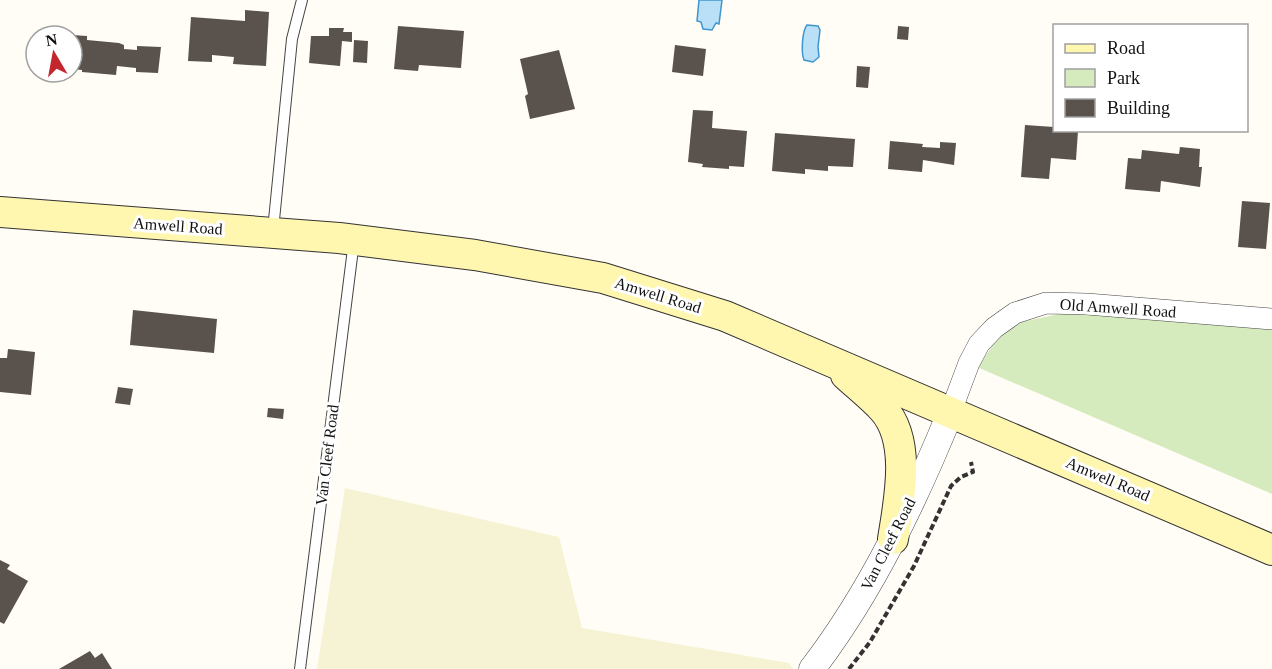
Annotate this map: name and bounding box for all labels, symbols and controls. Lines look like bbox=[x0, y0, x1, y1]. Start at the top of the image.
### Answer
north arrow bbox=[24, 24, 84, 84]
legend bbox=[1053, 24, 1248, 132]
text: N bbox=[44, 30, 59, 49]
text: Road bbox=[1107, 38, 1145, 58]
text: Park bbox=[1107, 68, 1140, 88]
text: Building bbox=[1107, 98, 1170, 118]
street label: Amwell Road bbox=[133, 214, 223, 238]
street label: Amwell Road bbox=[613, 274, 703, 316]
street label: Old Amwell Road bbox=[1059, 295, 1177, 321]
street label: Van Cleef Road bbox=[312, 404, 342, 506]
street label: Amwell Road bbox=[1064, 454, 1152, 504]
street label: Van Cleef Road bbox=[857, 495, 919, 593]

